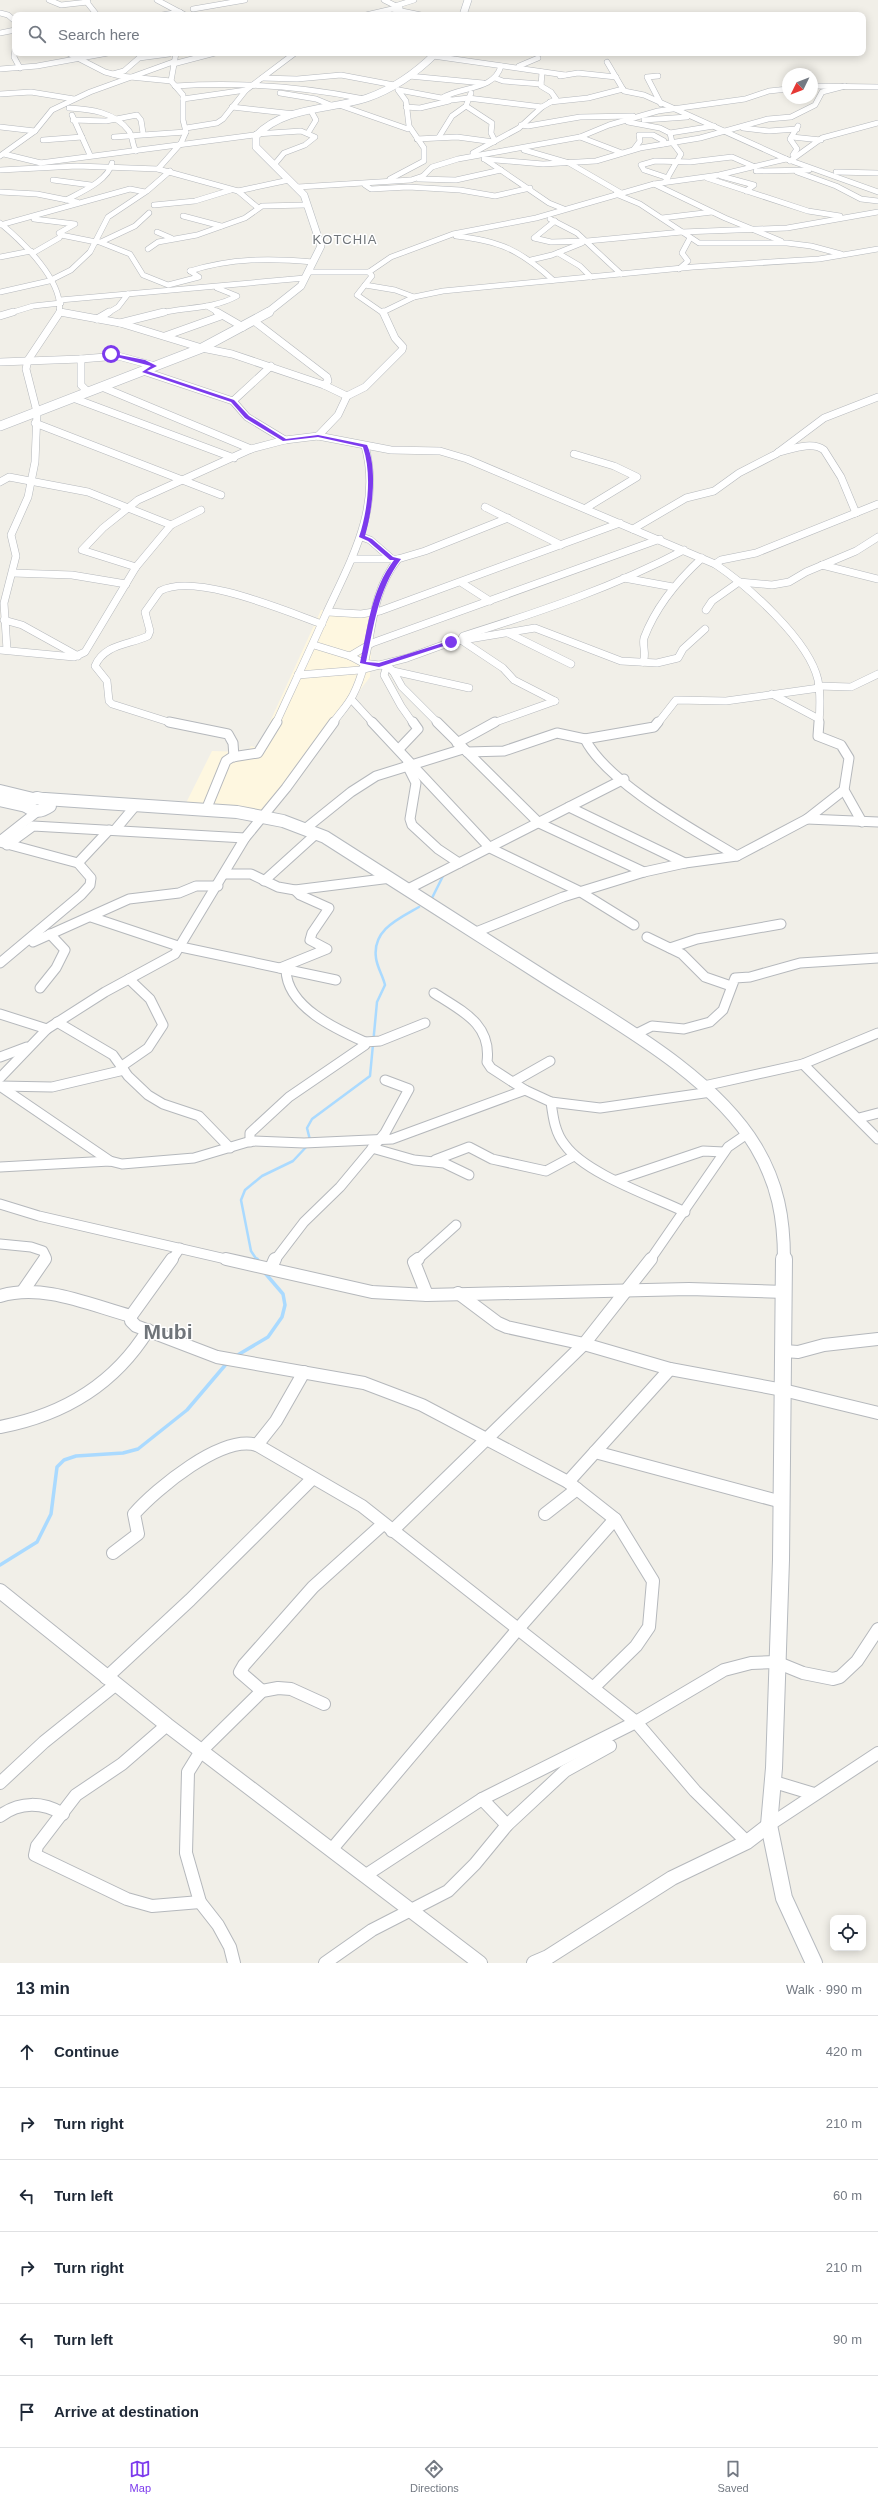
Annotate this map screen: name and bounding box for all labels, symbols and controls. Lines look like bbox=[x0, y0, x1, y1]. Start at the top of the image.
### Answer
search box bbox=[12, 12, 866, 56]
icon: search bbox=[26, 23, 48, 45]
text: Search here bbox=[58, 26, 140, 43]
north arrow bbox=[782, 68, 818, 104]
district label: KOTCHIA bbox=[313, 232, 377, 247]
route start bbox=[102, 345, 120, 363]
route end bbox=[442, 633, 460, 651]
district label: Mubi bbox=[144, 1320, 192, 1343]
map controls bbox=[830, 1915, 866, 1951]
button: locate bbox=[830, 1915, 866, 1951]
text: 13 min bbox=[16, 1979, 70, 1998]
text: Walk · 990 m bbox=[786, 1982, 862, 1997]
icon: ahead bbox=[16, 2041, 38, 2063]
text: Continue bbox=[54, 2043, 119, 2060]
text: 420 m bbox=[826, 2044, 862, 2059]
icon: right bbox=[16, 2113, 38, 2135]
text: Turn right bbox=[54, 2115, 124, 2132]
text: 210 m bbox=[826, 2116, 862, 2131]
icon: left bbox=[16, 2185, 38, 2207]
text: Turn left bbox=[54, 2187, 113, 2204]
text: 60 m bbox=[833, 2188, 862, 2203]
icon: right bbox=[16, 2257, 38, 2279]
text: Turn right bbox=[54, 2259, 124, 2276]
text: 210 m bbox=[826, 2260, 862, 2275]
icon: left bbox=[16, 2329, 38, 2351]
text: Turn left bbox=[54, 2331, 113, 2348]
text: 90 m bbox=[833, 2332, 862, 2347]
icon: arrive bbox=[16, 2401, 38, 2423]
text: Arrive at destination bbox=[54, 2403, 199, 2420]
tab: Map bbox=[129, 2458, 151, 2494]
tab: Directions bbox=[410, 2458, 459, 2494]
tab: Saved bbox=[717, 2458, 749, 2494]

